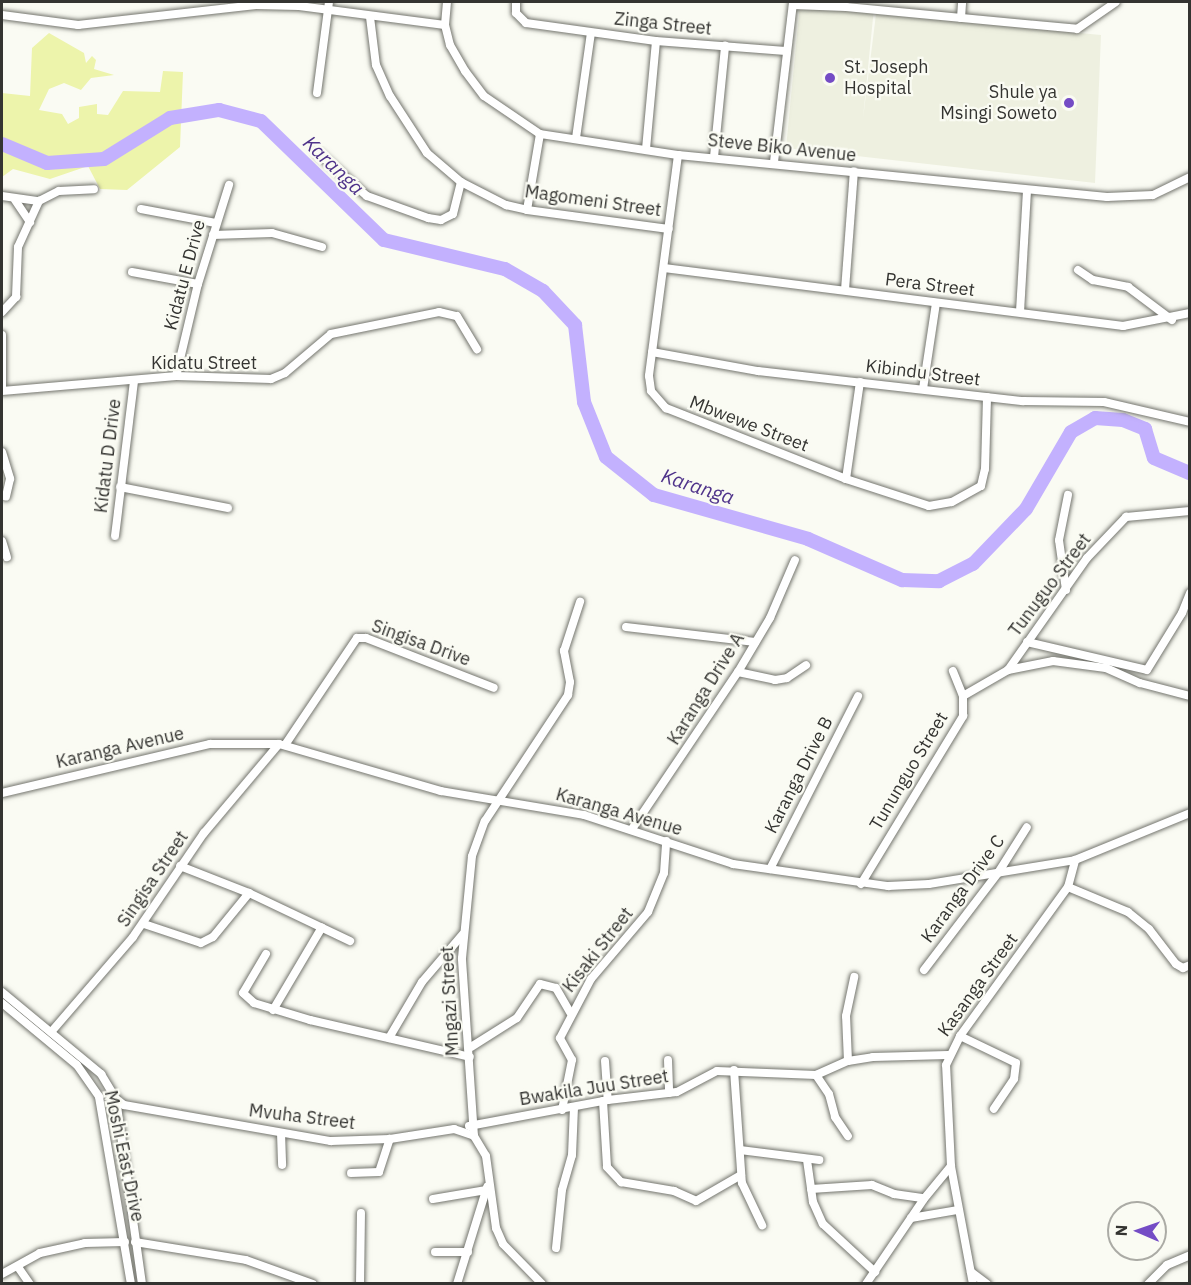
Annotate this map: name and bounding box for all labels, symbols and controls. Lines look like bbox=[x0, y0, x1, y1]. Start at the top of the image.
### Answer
street label: Zinga Street bbox=[613, 8, 713, 40]
place label: St. Joseph Hospital bbox=[844, 57, 928, 100]
marker: St. Joseph Hospital bbox=[821, 69, 839, 87]
place label: Shule ya Msingi Soweto bbox=[940, 82, 1057, 124]
marker: Shule ya Msingi Soweto bbox=[1062, 96, 1076, 110]
street label: Steve Biko Avenue bbox=[707, 129, 857, 167]
water label: Karanga bbox=[299, 130, 369, 200]
street label: Magomeni Street bbox=[523, 181, 663, 221]
street label: Kidatu E Drive bbox=[160, 217, 210, 333]
street label: Pera Street bbox=[884, 269, 976, 301]
street label: Kidatu Street bbox=[151, 352, 257, 374]
street label: Kibindu Street bbox=[864, 355, 982, 391]
street label: Mbwewe Street bbox=[686, 391, 812, 457]
street label: Kidatu D Drive bbox=[90, 398, 126, 514]
water label: Karanga bbox=[659, 463, 737, 509]
street label: Tunuguo Street bbox=[1004, 529, 1096, 641]
street label: Singisa Drive bbox=[369, 615, 473, 671]
street label: Karanga Drive A bbox=[663, 629, 749, 749]
street label: Tununguo Street bbox=[865, 708, 953, 834]
street label: Karanga Drive B bbox=[760, 713, 838, 837]
street label: Karanga Avenue bbox=[54, 723, 186, 773]
street label: Karanga Avenue bbox=[553, 784, 685, 840]
street label: Singisa Street bbox=[113, 827, 193, 931]
street label: Karanga Drive C bbox=[917, 831, 1009, 947]
street label: Kisaki Street bbox=[558, 903, 638, 997]
street label: Kasanga Street bbox=[933, 929, 1023, 1041]
street label: Mngazi Street bbox=[436, 945, 464, 1057]
street label: Bwakila Juu Street bbox=[518, 1066, 670, 1110]
street label: Moshi East Drive bbox=[100, 1088, 148, 1224]
street label: Mvuha Street bbox=[248, 1100, 356, 1134]
north arrow bbox=[1107, 1201, 1167, 1261]
text: N bbox=[1111, 1224, 1131, 1237]

